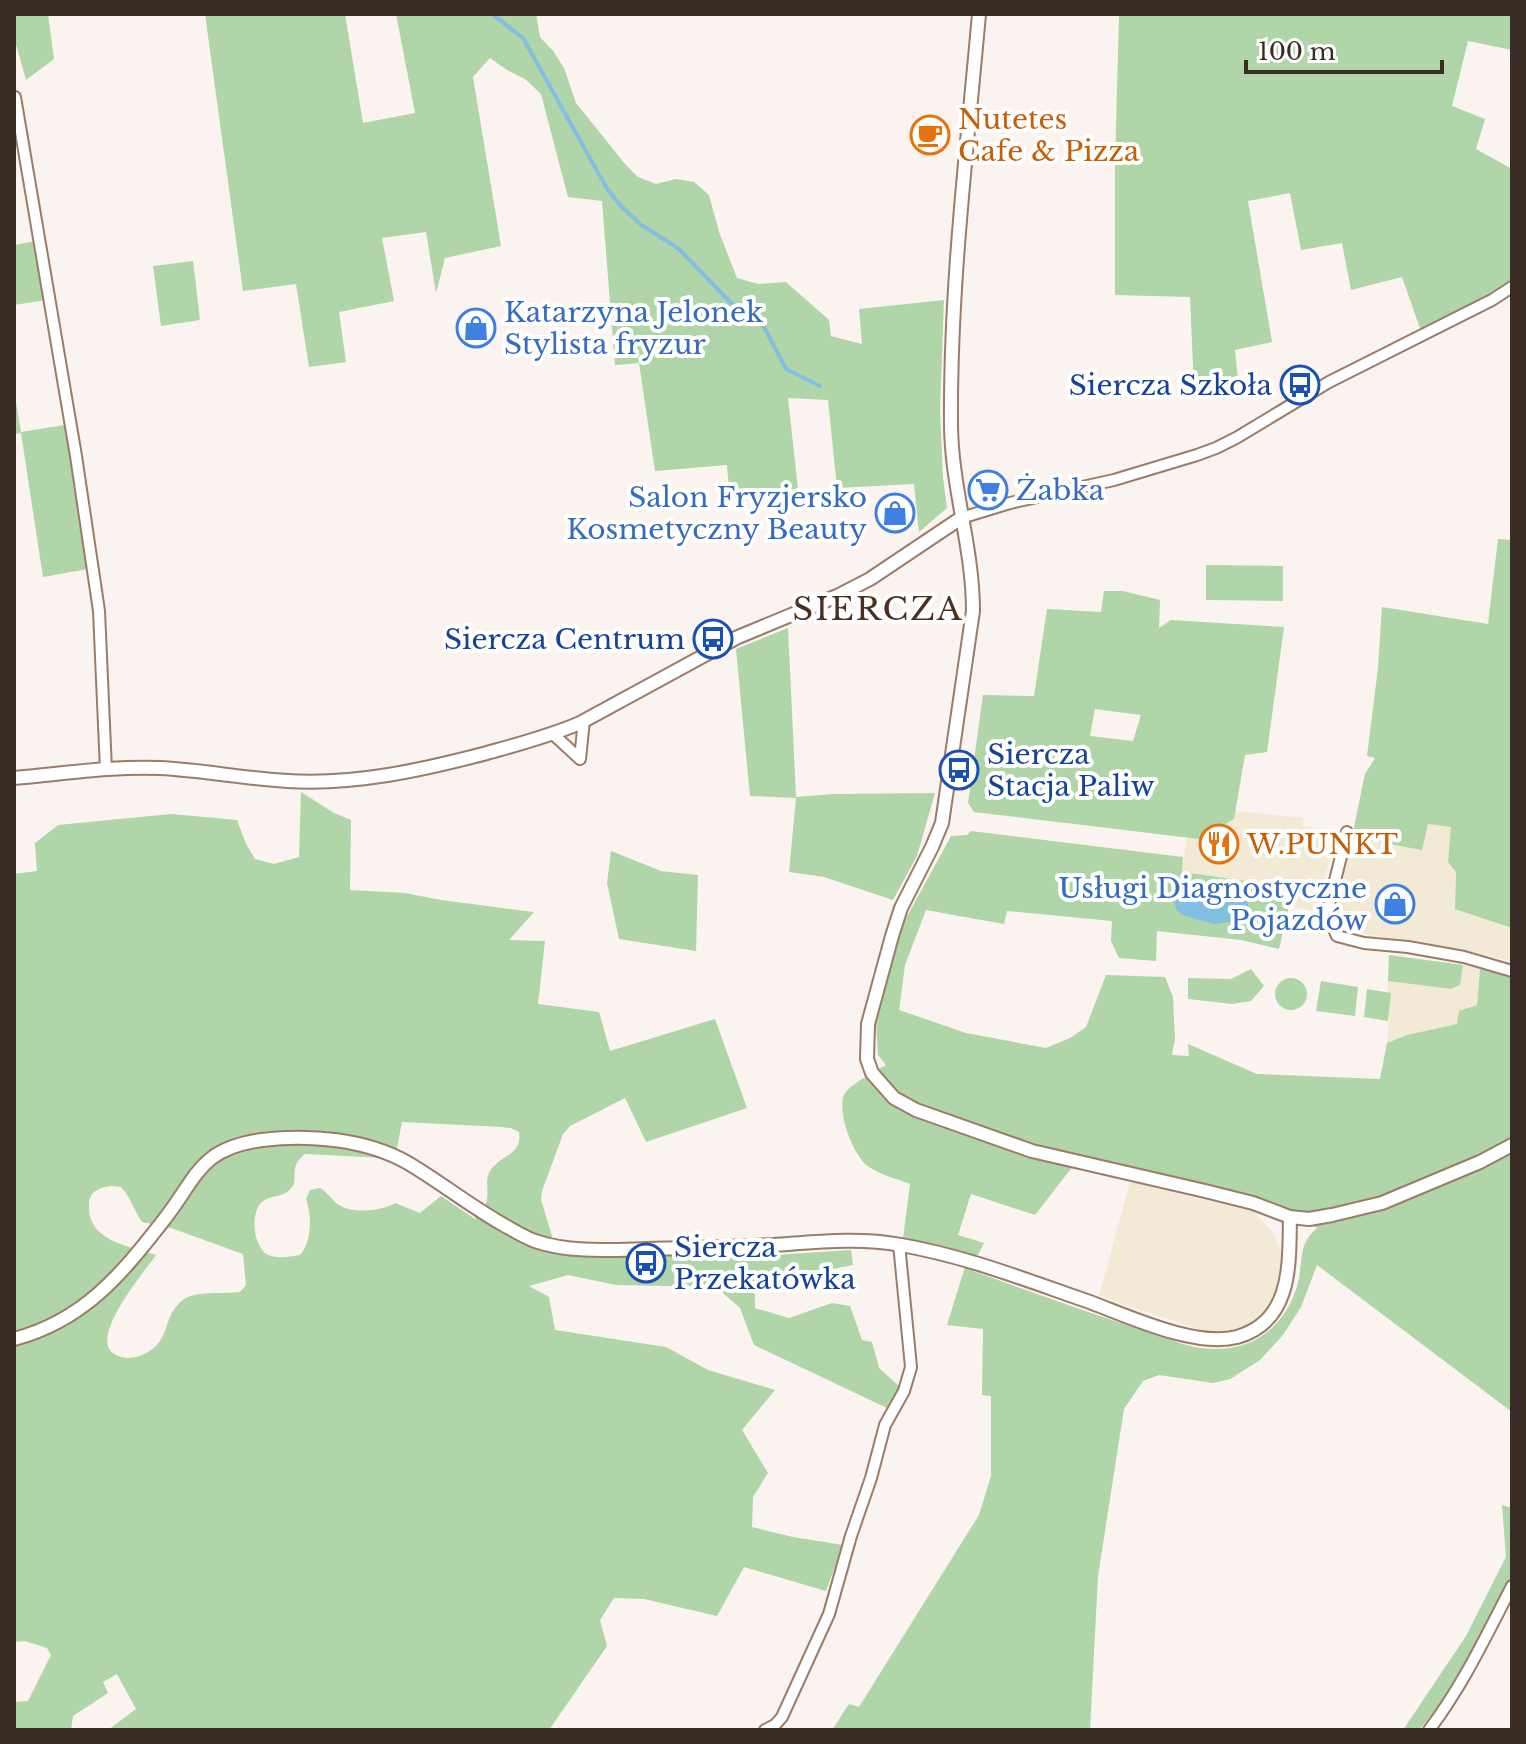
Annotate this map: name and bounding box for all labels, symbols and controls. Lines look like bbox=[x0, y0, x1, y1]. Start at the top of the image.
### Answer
scale bar bbox=[1246, 24, 1442, 74]
text: 100 m bbox=[1258, 37, 1336, 66]
place label: Nutetes Cafe & Pizza bbox=[958, 102, 1140, 169]
cafe icon: Nutetes Cafe & Pizza bbox=[909, 114, 951, 156]
place label: Katarzyna Jelonek Stylista fryzur bbox=[504, 295, 764, 362]
shop icon: Katarzyna Jelonek Stylista fryzur bbox=[455, 307, 497, 349]
bus stop icon: Siercza Szkoła bbox=[1279, 364, 1321, 406]
place label: Siercza Szkoła bbox=[1069, 368, 1272, 403]
supermarket icon: Żabka bbox=[967, 469, 1009, 511]
place label: Żabka bbox=[1016, 473, 1105, 508]
place label: Salon Fryzjersko Kosmetyczny Beauty bbox=[566, 480, 867, 547]
shop icon: Salon Fryzjersko Kosmetyczny Beauty bbox=[874, 492, 916, 534]
district label: SIERCZA bbox=[793, 589, 963, 629]
bus stop icon: Siercza Centrum bbox=[692, 618, 734, 660]
place label: Siercza Centrum bbox=[444, 622, 685, 657]
place label: Siercza Stacja Paliw bbox=[987, 737, 1155, 804]
bus stop icon: Siercza Stacja Paliw bbox=[938, 749, 980, 791]
restaurant icon: W.PUNKT bbox=[1198, 823, 1240, 865]
place label: W.PUNKT bbox=[1246, 827, 1399, 862]
place label: Usługi Diagnostyczne Pojazdów bbox=[1058, 871, 1367, 938]
shop icon: Usługi Diagnostyczne Pojazdów bbox=[1374, 883, 1416, 925]
place label: Siercza Przekatówka bbox=[674, 1230, 856, 1297]
bus stop icon: Siercza Przekatówka bbox=[625, 1242, 667, 1284]

